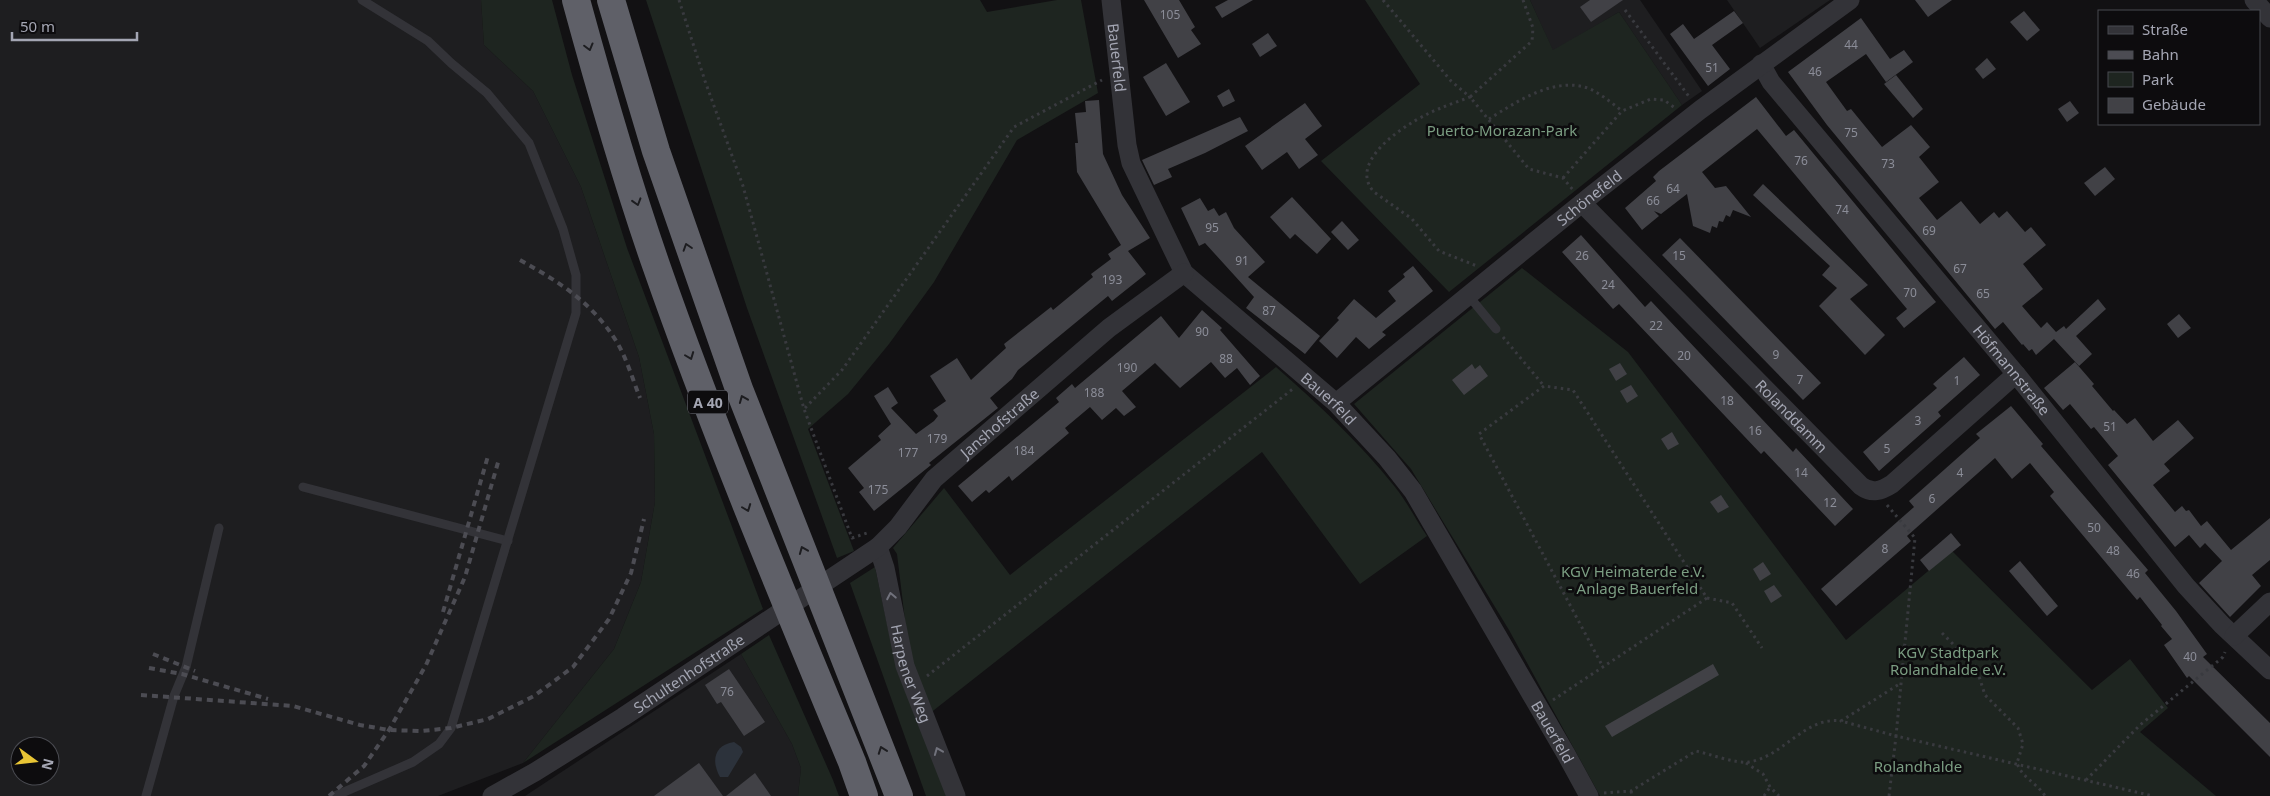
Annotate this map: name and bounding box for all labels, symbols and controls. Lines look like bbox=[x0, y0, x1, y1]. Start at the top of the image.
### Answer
house number: 105 bbox=[1160, 6, 1180, 23]
scale bar bbox=[12, 10, 138, 42]
legend bbox=[2098, 10, 2260, 125]
text: 50 m bbox=[20, 16, 55, 36]
text: Straße bbox=[2142, 19, 2188, 39]
street label: Bauerfeld bbox=[1104, 22, 1131, 93]
house number: 44 bbox=[1844, 36, 1858, 53]
one-way arrow bbox=[583, 43, 593, 51]
text: Bahn bbox=[2142, 44, 2179, 64]
house number: 51 bbox=[1705, 59, 1719, 76]
house number: 46 bbox=[1808, 63, 1822, 80]
text: Park bbox=[2142, 69, 2174, 89]
text: Gebäude bbox=[2142, 94, 2206, 114]
park label: Puerto-Morazan-Park bbox=[1427, 120, 1577, 140]
house number: 75 bbox=[1844, 124, 1858, 141]
house number: 76 bbox=[1794, 152, 1808, 169]
house number: 73 bbox=[1881, 155, 1895, 172]
street label: Schönefeld bbox=[1552, 165, 1626, 230]
house number: 64 bbox=[1666, 180, 1680, 197]
house number: 66 bbox=[1646, 192, 1660, 209]
one-way arrow bbox=[631, 198, 641, 206]
house number: 74 bbox=[1835, 201, 1849, 218]
house number: 95 bbox=[1205, 219, 1219, 236]
house number: 69 bbox=[1922, 222, 1936, 239]
one-way arrow bbox=[683, 243, 693, 251]
house number: 26 bbox=[1575, 247, 1589, 264]
house number: 15 bbox=[1672, 247, 1686, 264]
house number: 91 bbox=[1235, 252, 1249, 269]
house number: 67 bbox=[1953, 260, 1967, 277]
house number: 193 bbox=[1102, 271, 1122, 288]
house number: 24 bbox=[1601, 276, 1615, 293]
house number: 70 bbox=[1903, 284, 1917, 301]
house number: 65 bbox=[1976, 285, 1990, 302]
house number: 87 bbox=[1262, 302, 1276, 319]
house number: 22 bbox=[1649, 317, 1663, 334]
street label: Höfmannstraße bbox=[1969, 321, 2055, 419]
house number: 90 bbox=[1195, 323, 1209, 340]
house number: 9 bbox=[1773, 346, 1780, 363]
house number: 20 bbox=[1677, 347, 1691, 364]
house number: 88 bbox=[1219, 350, 1233, 367]
one-way arrow bbox=[684, 351, 694, 360]
house number: 190 bbox=[1117, 359, 1137, 376]
street label: Bauerfeld bbox=[1297, 368, 1361, 429]
house number: 7 bbox=[1797, 371, 1804, 388]
house number: 1 bbox=[1954, 372, 1960, 389]
street label: Rolanddamm bbox=[1751, 375, 1832, 457]
street label: Janshofstraße bbox=[954, 383, 1043, 463]
house number: 188 bbox=[1084, 384, 1104, 401]
road number: A 40 bbox=[688, 391, 728, 414]
house number: 18 bbox=[1720, 392, 1734, 409]
one-way arrow bbox=[738, 395, 749, 404]
house number: 3 bbox=[1915, 412, 1922, 429]
house number: 51 bbox=[2103, 418, 2117, 435]
house number: 16 bbox=[1748, 422, 1762, 439]
house number: 179 bbox=[927, 430, 947, 447]
house number: 5 bbox=[1884, 440, 1891, 457]
house number: 184 bbox=[1014, 442, 1034, 459]
house number: 177 bbox=[898, 444, 918, 461]
house number: 14 bbox=[1794, 464, 1808, 481]
house number: 4 bbox=[1957, 464, 1964, 481]
house number: 175 bbox=[868, 481, 888, 498]
house number: 6 bbox=[1929, 490, 1936, 507]
house number: 12 bbox=[1823, 494, 1837, 511]
one-way arrow bbox=[741, 503, 751, 512]
house number: 50 bbox=[2087, 519, 2101, 536]
house number: 8 bbox=[1882, 540, 1889, 557]
house number: 48 bbox=[2106, 542, 2120, 559]
one-way arrow bbox=[798, 546, 809, 555]
park label: KGV Heimaterde e.V. - Anlage Bauerfeld bbox=[1561, 561, 1705, 598]
house number: 46 bbox=[2126, 565, 2140, 582]
one-way arrow bbox=[886, 591, 897, 600]
street label: Harpener Weg bbox=[887, 622, 936, 726]
street label: Schultenhofstraße bbox=[629, 629, 748, 717]
park label: KGV Stadtpark Rolandhalde e.V. bbox=[1890, 642, 2006, 679]
house number: 40 bbox=[2183, 648, 2197, 665]
house number: 76 bbox=[720, 683, 734, 700]
street label: Bauerfeld bbox=[1527, 697, 1579, 766]
north arrow bbox=[10, 736, 60, 786]
one-way arrow bbox=[878, 746, 888, 755]
one-way arrow bbox=[934, 747, 945, 756]
park label: Rolandhalde bbox=[1874, 756, 1962, 776]
text: N bbox=[37, 757, 59, 772]

